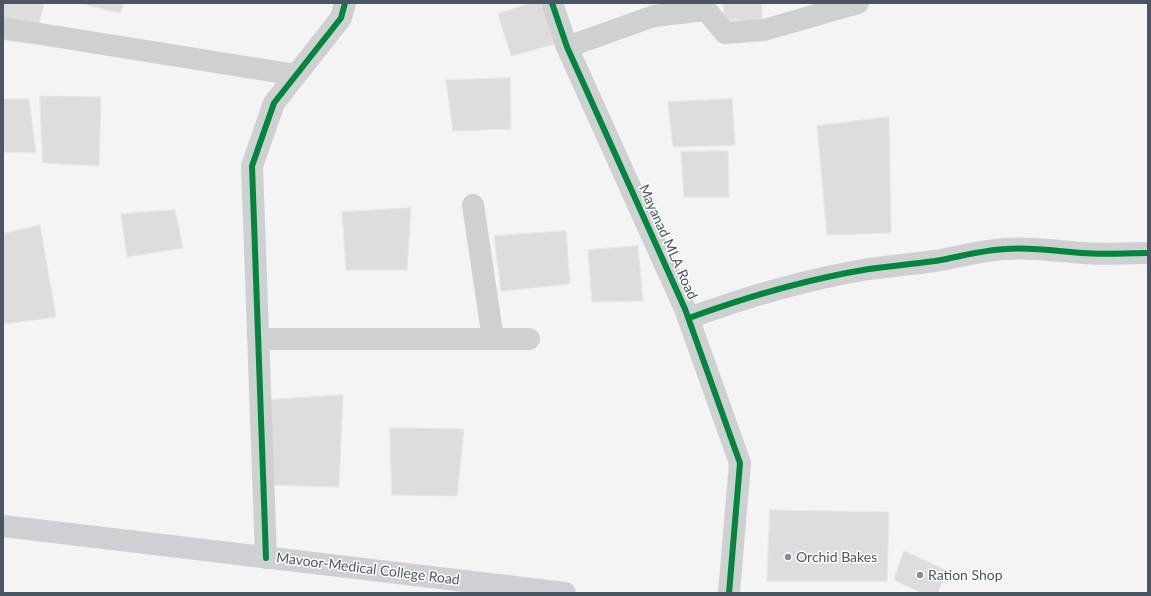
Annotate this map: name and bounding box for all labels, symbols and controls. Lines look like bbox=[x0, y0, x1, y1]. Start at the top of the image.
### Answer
street label: Mayanad MLA Road bbox=[635, 182, 701, 302]
street label: Mavoor-Medical College Road bbox=[275, 549, 461, 589]
place label: Orchid Bakes bbox=[796, 549, 877, 565]
marker: Orchid Bakes bbox=[783, 552, 793, 562]
place label: Ration Shop bbox=[928, 567, 1003, 583]
marker: Ration Shop bbox=[915, 570, 925, 580]

